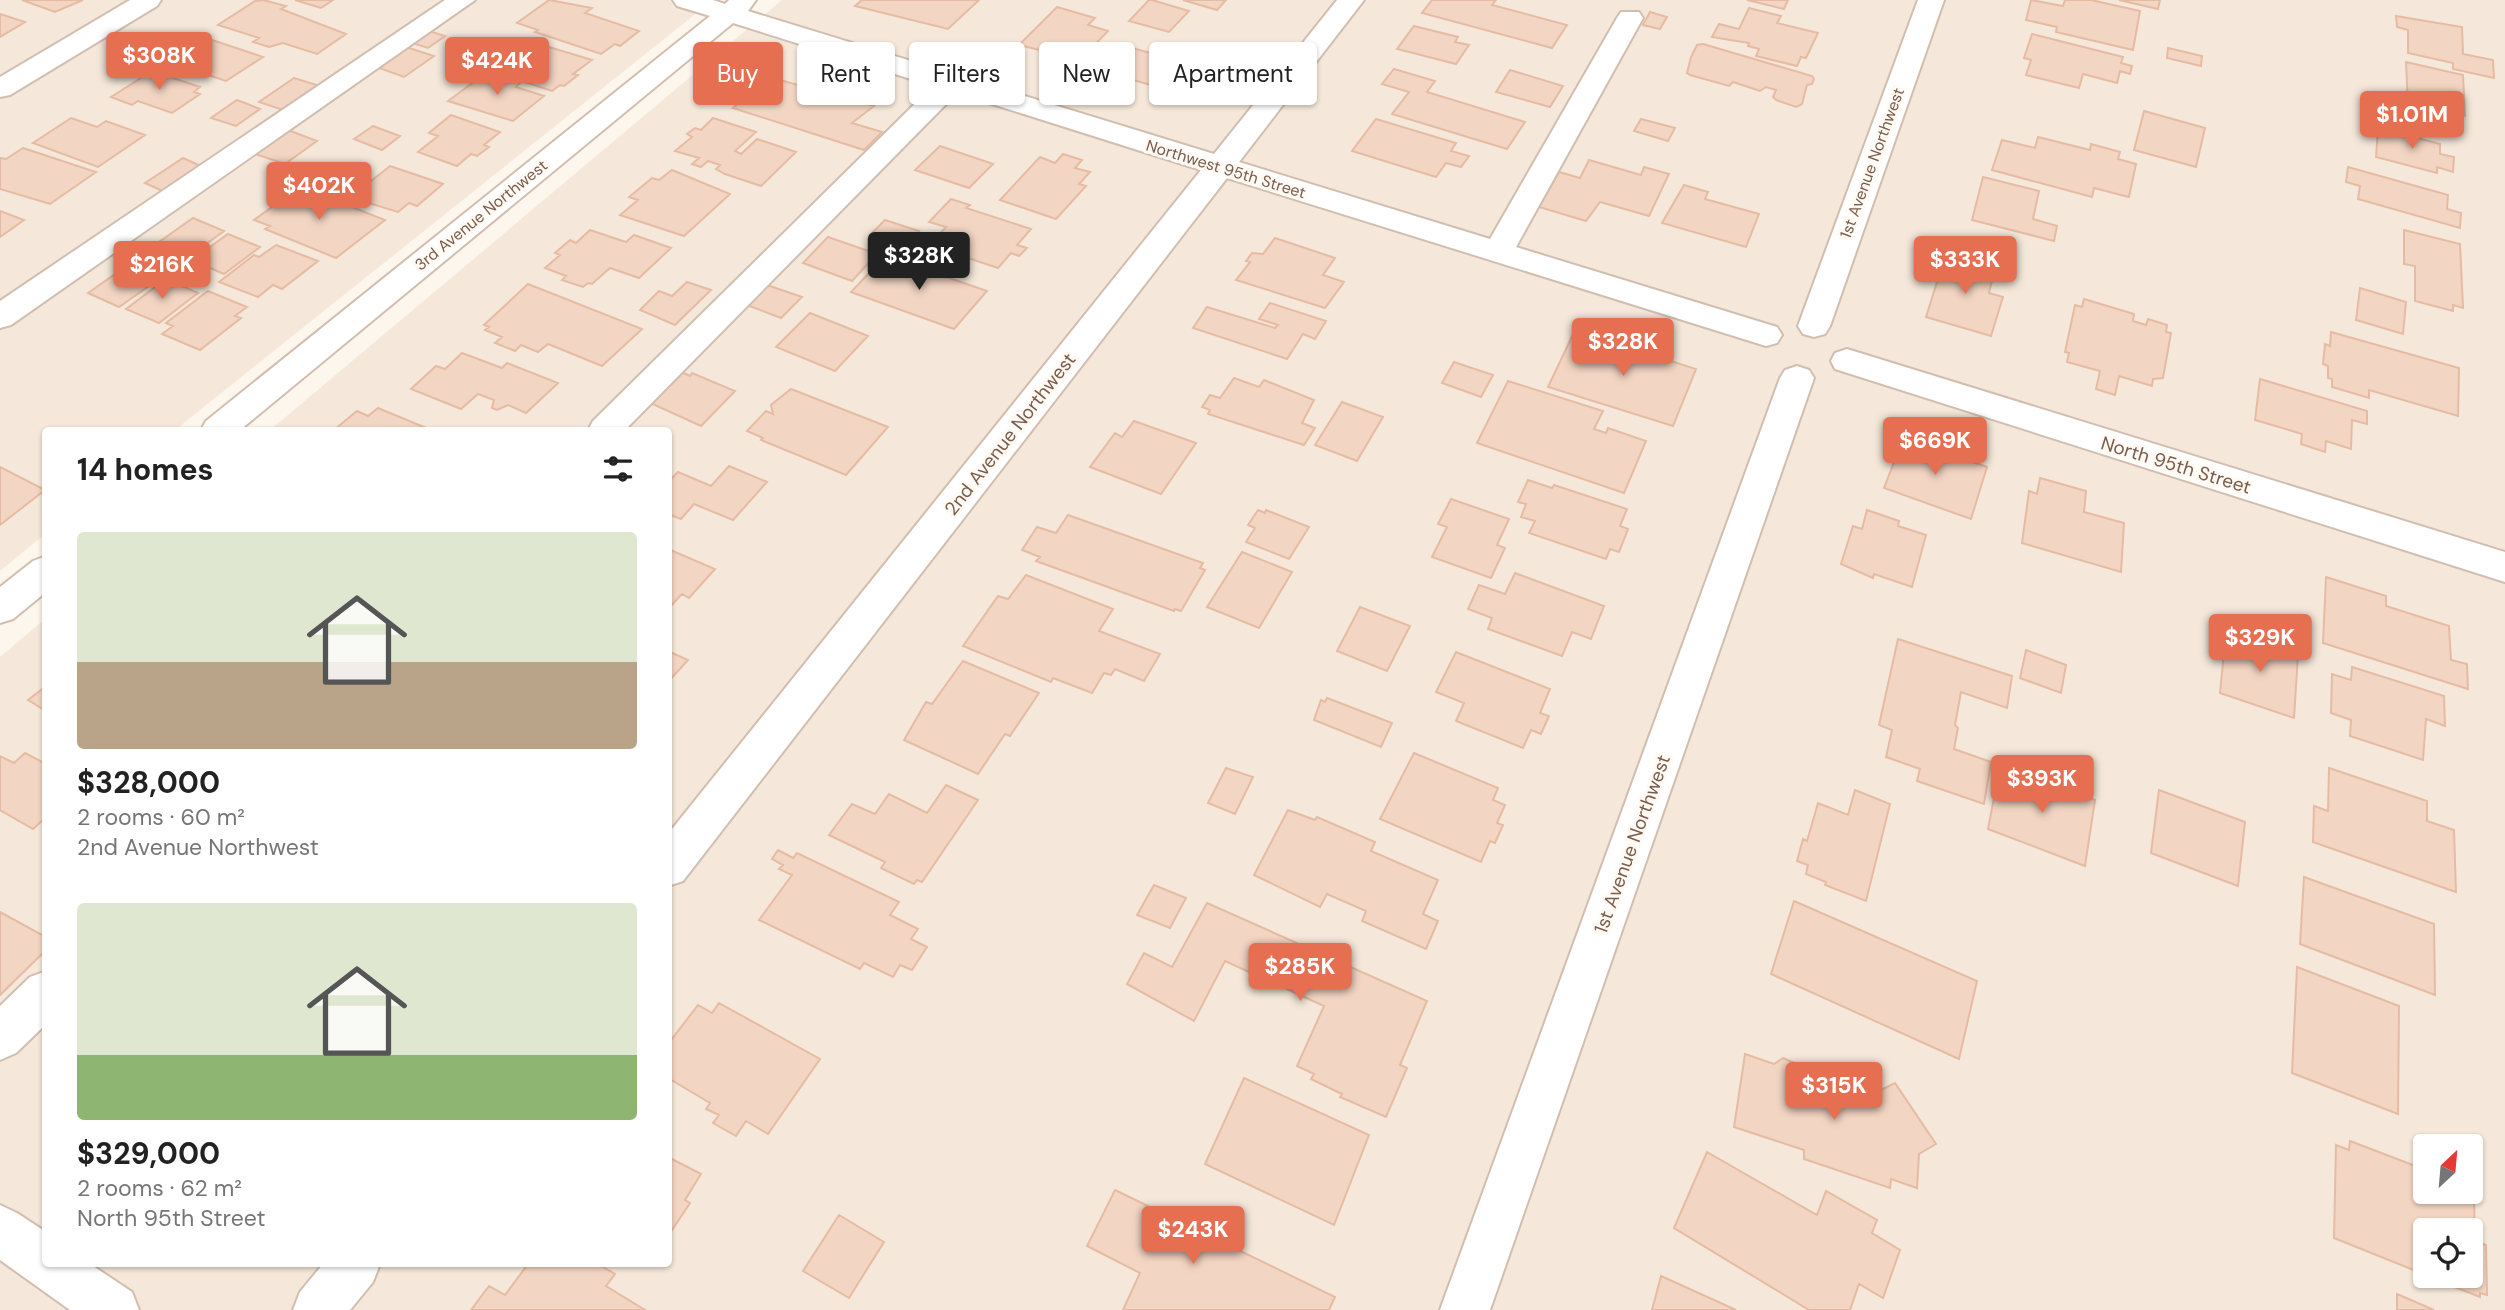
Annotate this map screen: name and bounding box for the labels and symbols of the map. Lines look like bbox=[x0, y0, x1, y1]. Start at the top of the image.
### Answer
pin: $308K bbox=[110, 32, 208, 92]
pin: $424K bbox=[448, 38, 546, 97]
street label: 1st Avenue Northwest bbox=[1835, 85, 1909, 241]
pin: $1.01M bbox=[2355, 92, 2469, 151]
street label: Northwest 95th Street bbox=[1144, 135, 1308, 203]
street label: 3rd Avenue Northwest bbox=[410, 155, 552, 275]
pin: $402K bbox=[270, 162, 368, 222]
pin: $328K bbox=[870, 232, 968, 292]
pin: $333K bbox=[1916, 236, 2014, 296]
pin: $216K bbox=[113, 242, 211, 301]
pin: $328K bbox=[1574, 318, 1672, 378]
street label: 2nd Avenue Northwest bbox=[939, 348, 1081, 520]
pin: $669K bbox=[1886, 418, 1984, 477]
street label: North 95th Street bbox=[2098, 430, 2254, 500]
pin: $329K bbox=[2211, 614, 2309, 674]
street label: 1st Avenue Northwest bbox=[1588, 751, 1676, 937]
pin: $393K bbox=[1993, 756, 2091, 815]
pin: $285K bbox=[1251, 944, 1349, 1003]
pin: $315K bbox=[1785, 1062, 1883, 1122]
north arrow bbox=[2413, 1134, 2483, 1204]
pin: $243K bbox=[1144, 1206, 1242, 1266]

